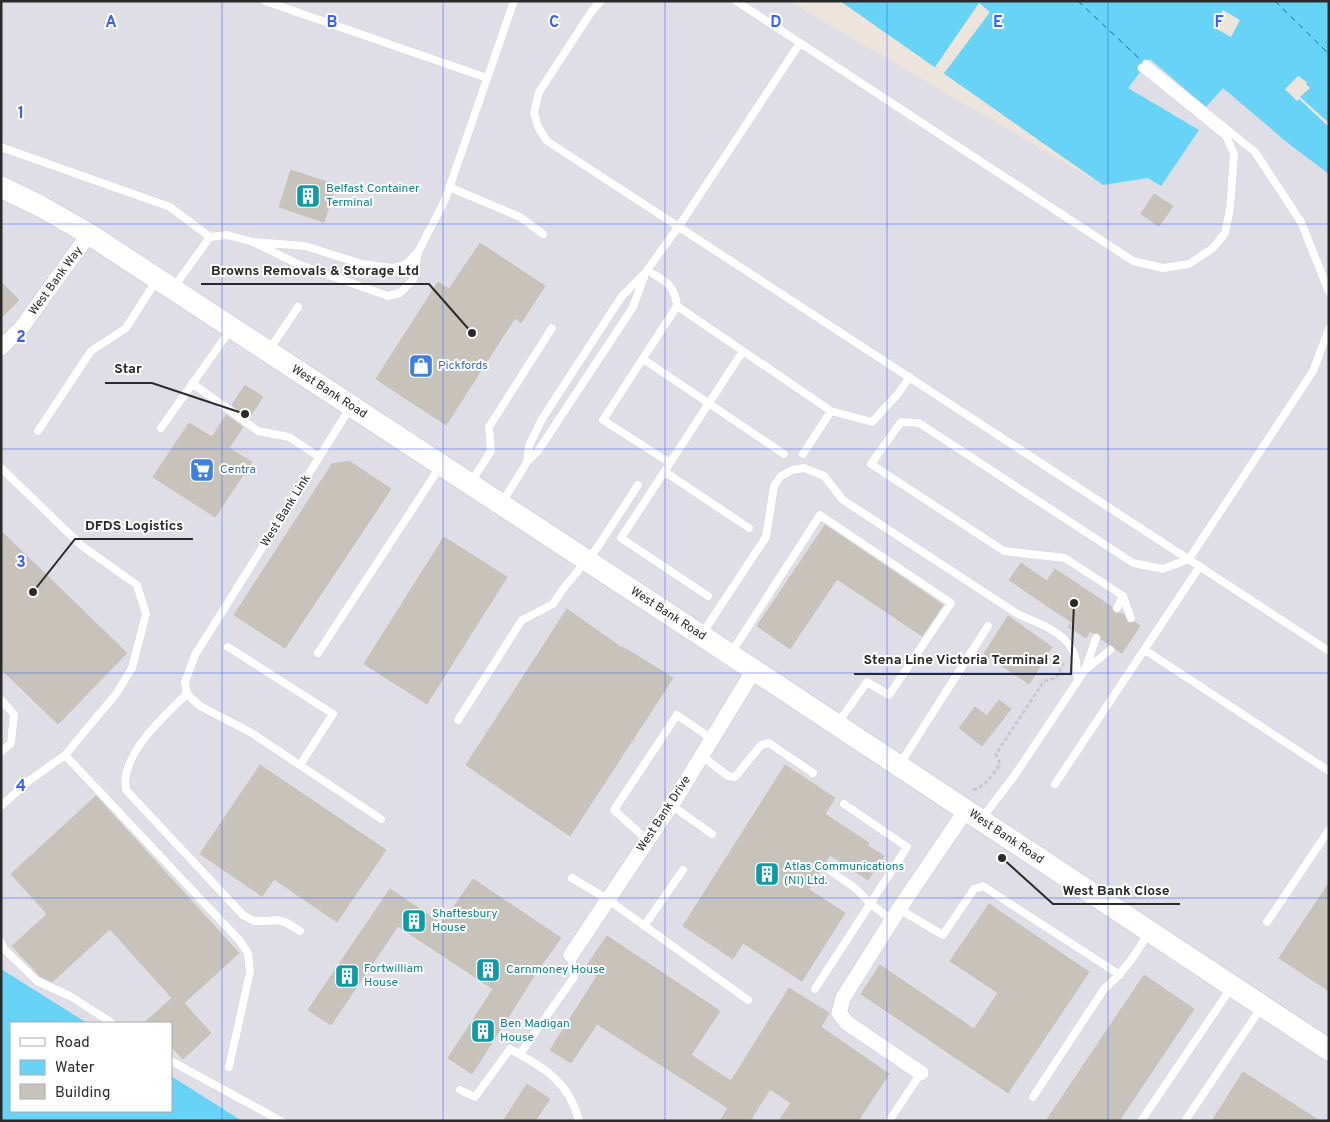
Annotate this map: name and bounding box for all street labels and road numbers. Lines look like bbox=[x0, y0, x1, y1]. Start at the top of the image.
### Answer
street label: West Bank Way bbox=[26, 243, 86, 319]
street label: West Bank Road bbox=[288, 362, 370, 422]
street label: West Bank Link bbox=[257, 472, 315, 550]
street label: West Bank Road bbox=[627, 584, 709, 644]
street label: West Bank Drive bbox=[633, 773, 695, 855]
street label: West Bank Road bbox=[965, 806, 1047, 868]

